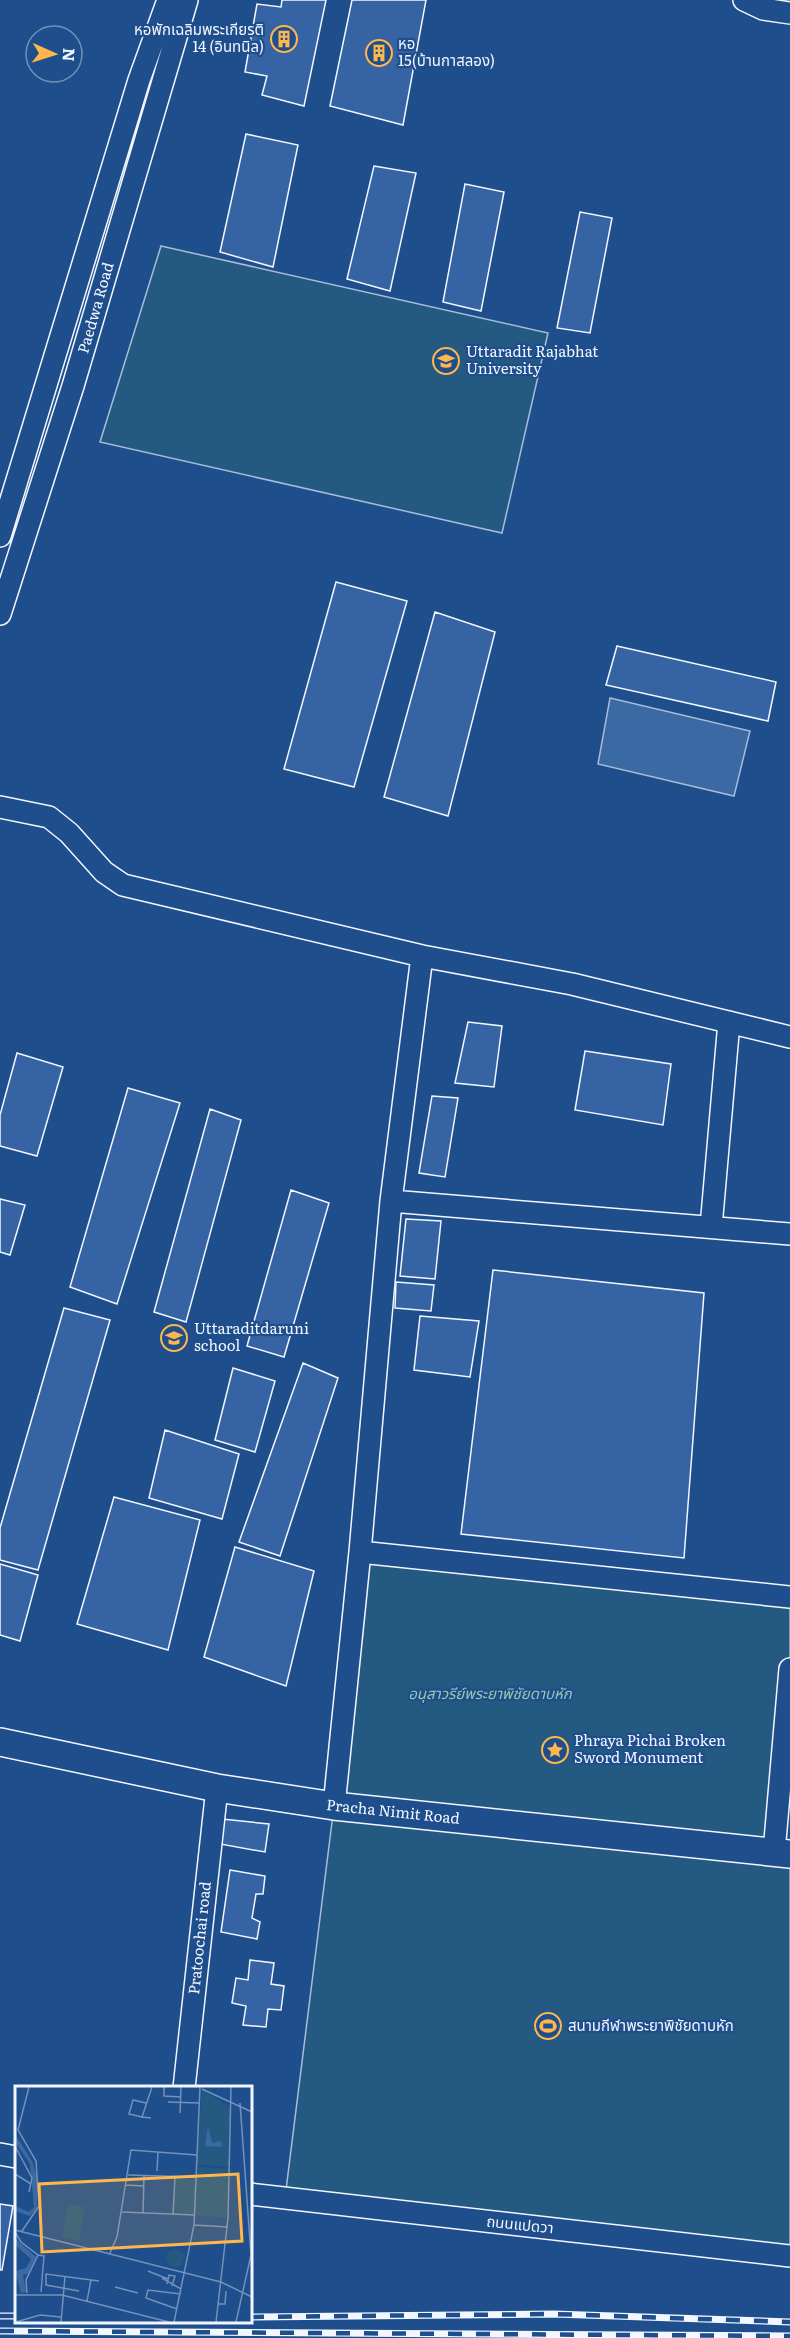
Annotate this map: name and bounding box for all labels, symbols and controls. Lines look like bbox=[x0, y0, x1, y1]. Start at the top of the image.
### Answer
place label: หอพักเฉลิมพระเกียรติ 14 (อินทนิล) bbox=[134, 17, 264, 57]
north arrow bbox=[24, 24, 84, 84]
building icon: หอพักเฉลิมพระเกียรติ 14 (อินทนิล) bbox=[269, 24, 299, 54]
place label: หอ 15(บ้านกาสลอง) bbox=[398, 31, 495, 71]
building icon: หอ 15(บ้านกาสลอง) bbox=[364, 38, 394, 68]
text: N bbox=[58, 47, 82, 62]
street label: Paedwa Road bbox=[71, 259, 119, 356]
place label: Uttaradit Rajabhat University bbox=[466, 339, 598, 379]
school or university icon: Uttaradit Rajabhat University bbox=[431, 346, 461, 376]
place label: Uttaraditdaruni school bbox=[194, 1316, 309, 1356]
school or university icon: Uttaraditdaruni school bbox=[159, 1323, 189, 1353]
park label: อนุสาวรีย์พระยาพิชัยดาบหัก bbox=[408, 1681, 573, 1704]
place label: Phraya Pichai Broken Sword Monument bbox=[574, 1728, 726, 1768]
place icon: Phraya Pichai Broken Sword Monument bbox=[540, 1735, 570, 1765]
street label: Pracha Nimit Road bbox=[325, 1792, 461, 1829]
street label: Pratoochai road bbox=[181, 1880, 216, 1996]
sports icon: สนามกีฬาพระยาพิชัยดาบหัก bbox=[533, 2011, 563, 2041]
place label: สนามกีฬาพระยาพิชัยดาบหัก bbox=[568, 2013, 734, 2036]
inset map bbox=[15, 2086, 252, 2323]
street label: ถนนแปดวา bbox=[485, 2209, 555, 2238]

